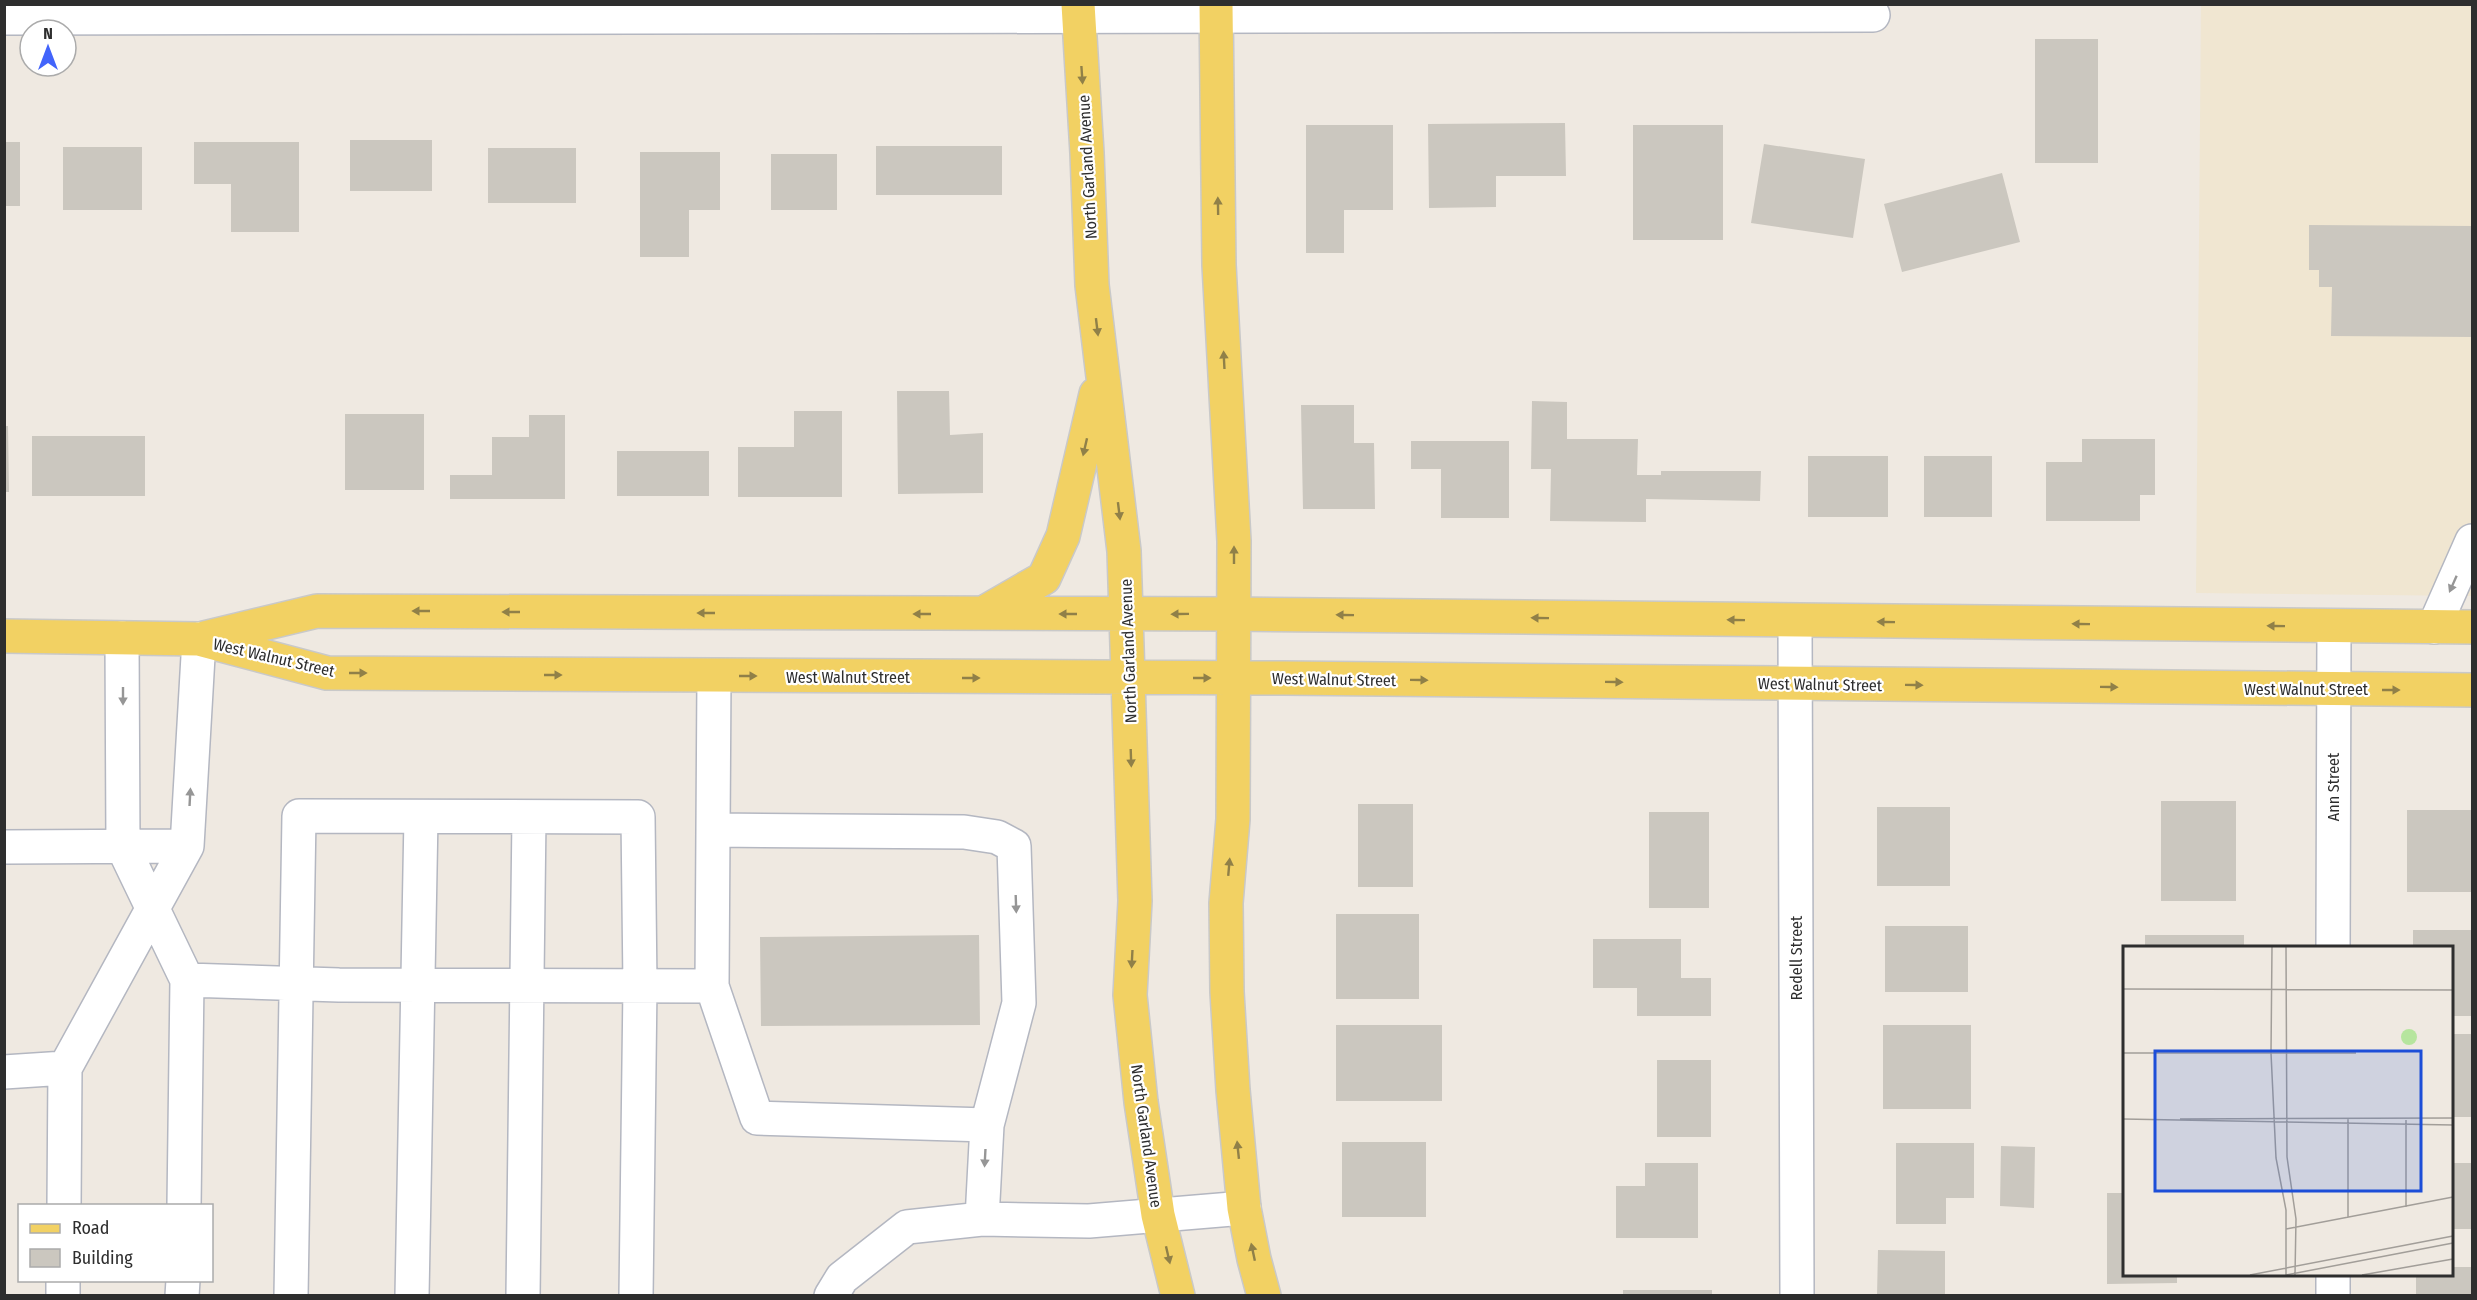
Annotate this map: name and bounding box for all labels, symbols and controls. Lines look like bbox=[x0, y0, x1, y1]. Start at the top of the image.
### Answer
north arrow bbox=[18, 18, 78, 78]
text: N bbox=[43, 24, 53, 43]
one-way arrow bbox=[1077, 66, 1087, 85]
street label: North Garland Avenue bbox=[1074, 94, 1101, 240]
one-way arrow bbox=[1213, 197, 1223, 216]
one-way arrow bbox=[1092, 318, 1102, 337]
one-way arrow bbox=[1219, 351, 1229, 370]
one-way arrow bbox=[1079, 437, 1089, 456]
one-way arrow bbox=[1114, 501, 1124, 520]
one-way arrow bbox=[1229, 546, 1239, 565]
one-way arrow bbox=[2448, 575, 2458, 593]
street label: North Garland Avenue bbox=[1116, 578, 1141, 724]
one-way arrow bbox=[411, 606, 430, 616]
one-way arrow bbox=[502, 607, 521, 617]
one-way arrow bbox=[697, 608, 716, 618]
one-way arrow bbox=[913, 609, 932, 619]
one-way arrow bbox=[1059, 609, 1078, 619]
one-way arrow bbox=[1171, 610, 1190, 619]
one-way arrow bbox=[1336, 610, 1355, 620]
one-way arrow bbox=[1531, 613, 1550, 623]
one-way arrow bbox=[1727, 616, 1746, 625]
one-way arrow bbox=[1877, 617, 1896, 627]
one-way arrow bbox=[2072, 619, 2091, 629]
one-way arrow bbox=[2266, 621, 2285, 631]
street label: West Walnut Street bbox=[211, 634, 337, 681]
one-way arrow bbox=[349, 668, 368, 678]
street label: West Walnut Street bbox=[786, 668, 911, 687]
street label: West Walnut Street bbox=[1272, 669, 1397, 690]
one-way arrow bbox=[544, 670, 563, 680]
one-way arrow bbox=[739, 671, 758, 681]
one-way arrow bbox=[962, 673, 981, 682]
one-way arrow bbox=[1193, 673, 1212, 683]
street label: West Walnut Street bbox=[1758, 674, 1883, 695]
one-way arrow bbox=[1409, 675, 1428, 685]
one-way arrow bbox=[1604, 677, 1623, 687]
one-way arrow bbox=[1904, 680, 1923, 690]
street label: West Walnut Street bbox=[2244, 680, 2369, 699]
one-way arrow bbox=[2099, 682, 2118, 692]
one-way arrow bbox=[2382, 685, 2401, 694]
one-way arrow bbox=[118, 687, 128, 706]
one-way arrow bbox=[1126, 748, 1135, 767]
street label: Ann Street bbox=[2324, 752, 2343, 821]
one-way arrow bbox=[186, 787, 195, 806]
one-way arrow bbox=[1224, 858, 1233, 877]
one-way arrow bbox=[1011, 895, 1020, 914]
street label: Redell Street bbox=[1787, 915, 1806, 1000]
inset map bbox=[2123, 946, 2453, 1276]
one-way arrow bbox=[1127, 949, 1136, 968]
street label: North Garland Avenue bbox=[1127, 1063, 1166, 1209]
one-way arrow bbox=[1233, 1140, 1243, 1159]
one-way arrow bbox=[981, 1149, 990, 1168]
legend bbox=[18, 1204, 213, 1282]
text: Road bbox=[72, 1217, 109, 1239]
one-way arrow bbox=[1248, 1242, 1257, 1261]
one-way arrow bbox=[1164, 1246, 1173, 1265]
text: Building bbox=[72, 1247, 133, 1269]

